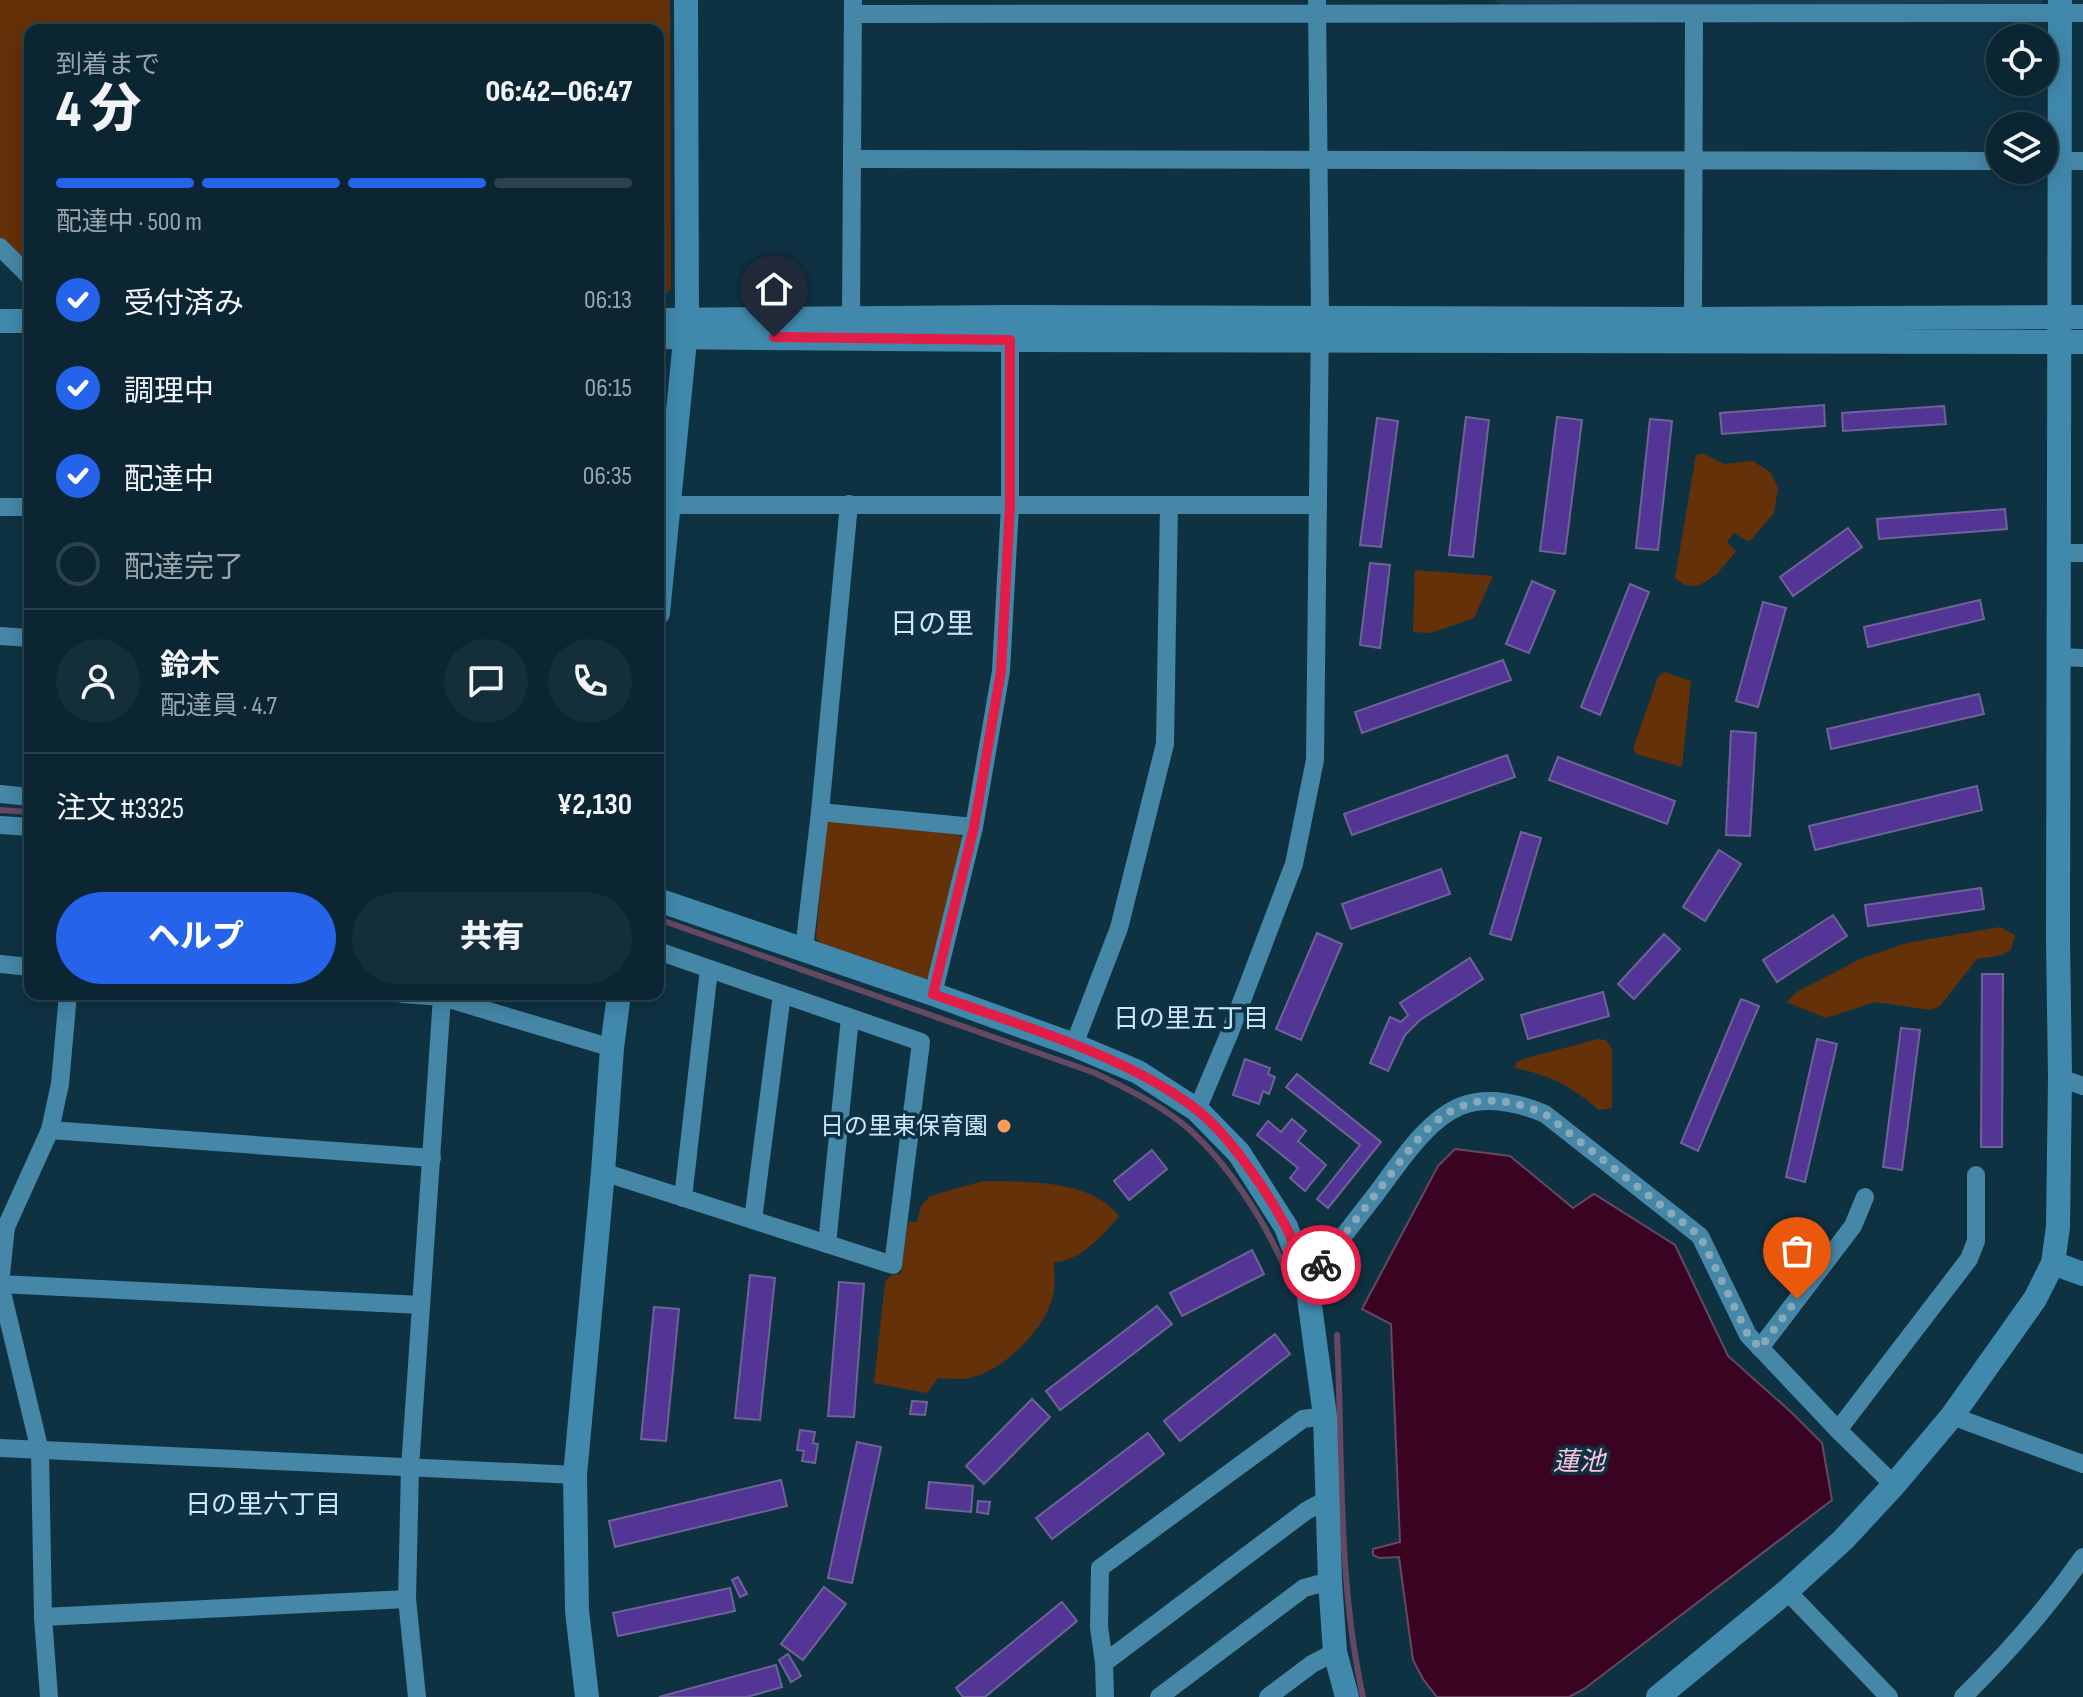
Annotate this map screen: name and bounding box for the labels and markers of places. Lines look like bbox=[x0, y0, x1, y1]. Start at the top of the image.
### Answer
pin bbox=[740, 255, 808, 337]
place label: 日の里東保育園 bbox=[820, 1112, 988, 1141]
marker: 日の里東保育園 bbox=[995, 1117, 1013, 1135]
pin bbox=[1763, 1217, 1831, 1299]

